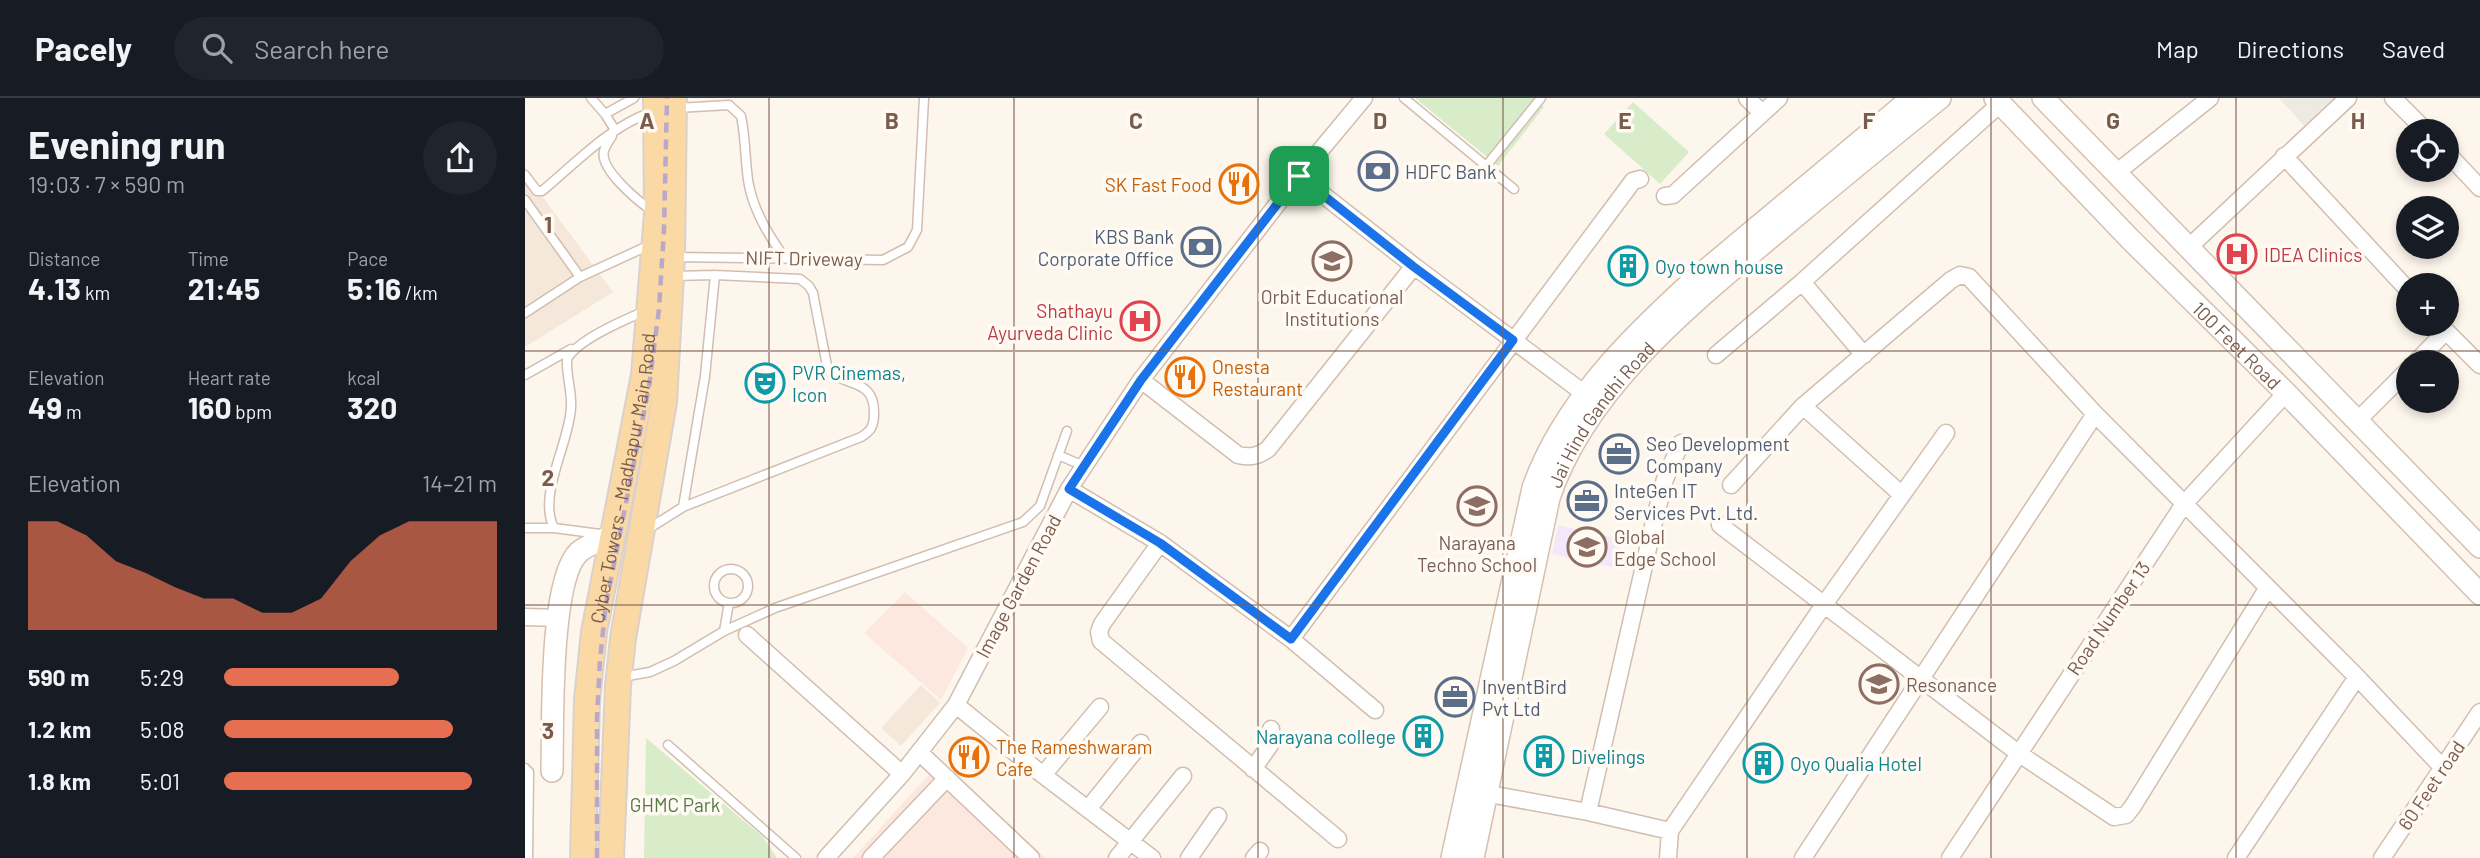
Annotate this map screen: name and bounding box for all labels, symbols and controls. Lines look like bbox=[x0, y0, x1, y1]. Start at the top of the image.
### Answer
search box bbox=[174, 17, 664, 80]
text: Pacely bbox=[35, 28, 132, 68]
icon: search bbox=[198, 29, 236, 67]
text: Search here bbox=[254, 33, 389, 64]
text: Map bbox=[2156, 34, 2199, 63]
text: Directions bbox=[2237, 34, 2344, 63]
text: Saved bbox=[2382, 34, 2445, 63]
text: A bbox=[639, 106, 655, 134]
text: B bbox=[885, 106, 899, 134]
text: C bbox=[1129, 106, 1143, 134]
text: D bbox=[1373, 106, 1387, 134]
text: E bbox=[1618, 106, 1632, 134]
text: F bbox=[1863, 106, 1876, 134]
text: G bbox=[2106, 106, 2120, 134]
text: H bbox=[2351, 106, 2365, 134]
map controls bbox=[2396, 119, 2459, 413]
button: locate bbox=[2396, 119, 2459, 182]
text: Evening run bbox=[28, 121, 226, 167]
button: share bbox=[423, 121, 497, 195]
pin bbox=[1269, 146, 1329, 206]
bank icon: HDFC Bank bbox=[1357, 150, 1399, 192]
icon: arrive bbox=[1280, 157, 1318, 195]
place label: HDFC Bank bbox=[1405, 160, 1496, 183]
restaurant icon: SK Fast Food bbox=[1218, 163, 1260, 205]
text: 19:03 · 7 × 590 m bbox=[28, 170, 185, 198]
place label: SK Fast Food bbox=[1105, 173, 1212, 196]
button: layers bbox=[2396, 196, 2459, 259]
text: 1 bbox=[544, 210, 552, 238]
place label: KBS Bank Corporate Office bbox=[1038, 225, 1174, 270]
bank icon: KBS Bank Corporate Office bbox=[1180, 226, 1222, 268]
hospital icon: IDEA Clinics bbox=[2216, 233, 2258, 275]
school or university icon: Orbit Educational Institutions bbox=[1311, 240, 1353, 282]
place label: IDEA Clinics bbox=[2264, 243, 2362, 266]
street label: NIFT Driveway bbox=[745, 245, 863, 271]
building icon: Oyo town house bbox=[1607, 245, 1649, 287]
text: Distance bbox=[28, 247, 100, 270]
text: Time bbox=[188, 247, 229, 270]
text: Pace bbox=[347, 247, 388, 270]
place label: Oyo town house bbox=[1655, 255, 1784, 278]
text: 4.13 bbox=[28, 270, 81, 306]
text: 21:45 bbox=[188, 270, 260, 306]
text: 5:16 bbox=[347, 270, 401, 306]
button: + bbox=[2396, 273, 2459, 336]
text: km bbox=[81, 281, 110, 304]
text: /km bbox=[401, 281, 438, 304]
place label: Orbit Educational Institutions bbox=[1261, 285, 1403, 330]
street label: 100 Feet Road bbox=[2188, 296, 2286, 393]
place label: Shathayu Ayurveda Clinic bbox=[987, 299, 1113, 344]
hospital icon: Shathayu Ayurveda Clinic bbox=[1119, 300, 1161, 342]
street label: Cyber Towers - Madhapur Main Road bbox=[584, 332, 659, 625]
street label: Jai Hind Gandhi Road bbox=[1542, 336, 1659, 491]
button: − bbox=[2396, 350, 2459, 413]
place label: Onesta Restaurant bbox=[1212, 355, 1303, 400]
restaurant icon: Onesta Restaurant bbox=[1164, 356, 1206, 398]
place label: PVR Cinemas, Icon bbox=[792, 361, 906, 406]
theatre icon: PVR Cinemas, Icon bbox=[744, 362, 786, 404]
text: Elevation bbox=[28, 366, 105, 389]
text: Heart rate bbox=[188, 366, 271, 389]
text: kcal bbox=[347, 366, 380, 389]
text: 49 bbox=[28, 389, 62, 425]
text: 160 bbox=[188, 389, 232, 425]
text: 320 bbox=[347, 389, 397, 425]
text: m bbox=[62, 400, 82, 423]
text: bpm bbox=[232, 400, 272, 423]
place label: Seo Development Company bbox=[1646, 432, 1790, 477]
office icon: Seo Development Company bbox=[1598, 433, 1640, 475]
text: 2 bbox=[542, 463, 554, 491]
text: Elevation bbox=[28, 469, 121, 497]
text: 14–21 m bbox=[422, 469, 497, 497]
place label: InteGen IT Services Pvt. Ltd. bbox=[1614, 479, 1758, 524]
office icon: InteGen IT Services Pvt. Ltd. bbox=[1566, 480, 1608, 522]
school or university icon: Narayana Techno School bbox=[1456, 485, 1498, 527]
street label: Image Garden Road bbox=[971, 510, 1065, 662]
place label: Global Edge School bbox=[1614, 525, 1716, 570]
school or university icon: Global Edge School bbox=[1566, 526, 1608, 568]
place label: Narayana Techno School bbox=[1417, 531, 1537, 576]
street label: Road Number 13 bbox=[2062, 557, 2154, 679]
text: 590 m bbox=[28, 663, 90, 691]
text: 5:29 bbox=[140, 663, 184, 691]
school or university icon: Resonance bbox=[1858, 663, 1900, 705]
place label: Resonance bbox=[1906, 673, 1997, 696]
place label: InventBird Pvt Ltd bbox=[1482, 675, 1567, 720]
office icon: InventBird Pvt Ltd bbox=[1434, 676, 1476, 718]
text: 1.2 km bbox=[28, 715, 91, 743]
text: 5:08 bbox=[140, 715, 185, 743]
building icon: Narayana college bbox=[1402, 715, 1444, 757]
text: 3 bbox=[542, 716, 554, 744]
place label: Narayana college bbox=[1256, 725, 1396, 748]
place label: The Rameshwaram Cafe bbox=[996, 735, 1152, 780]
building icon: Divelings bbox=[1523, 735, 1565, 777]
restaurant icon: The Rameshwaram Cafe bbox=[948, 736, 990, 778]
street label: 60 Feet road bbox=[2393, 736, 2469, 834]
building icon: Oyo Qualia Hotel bbox=[1742, 742, 1784, 784]
place label: Divelings bbox=[1571, 745, 1645, 768]
place label: Oyo Qualia Hotel bbox=[1790, 752, 1922, 775]
text: 1.8 km bbox=[28, 767, 91, 795]
text: 5:01 bbox=[140, 767, 180, 795]
park label: GHMC Park bbox=[630, 793, 720, 816]

